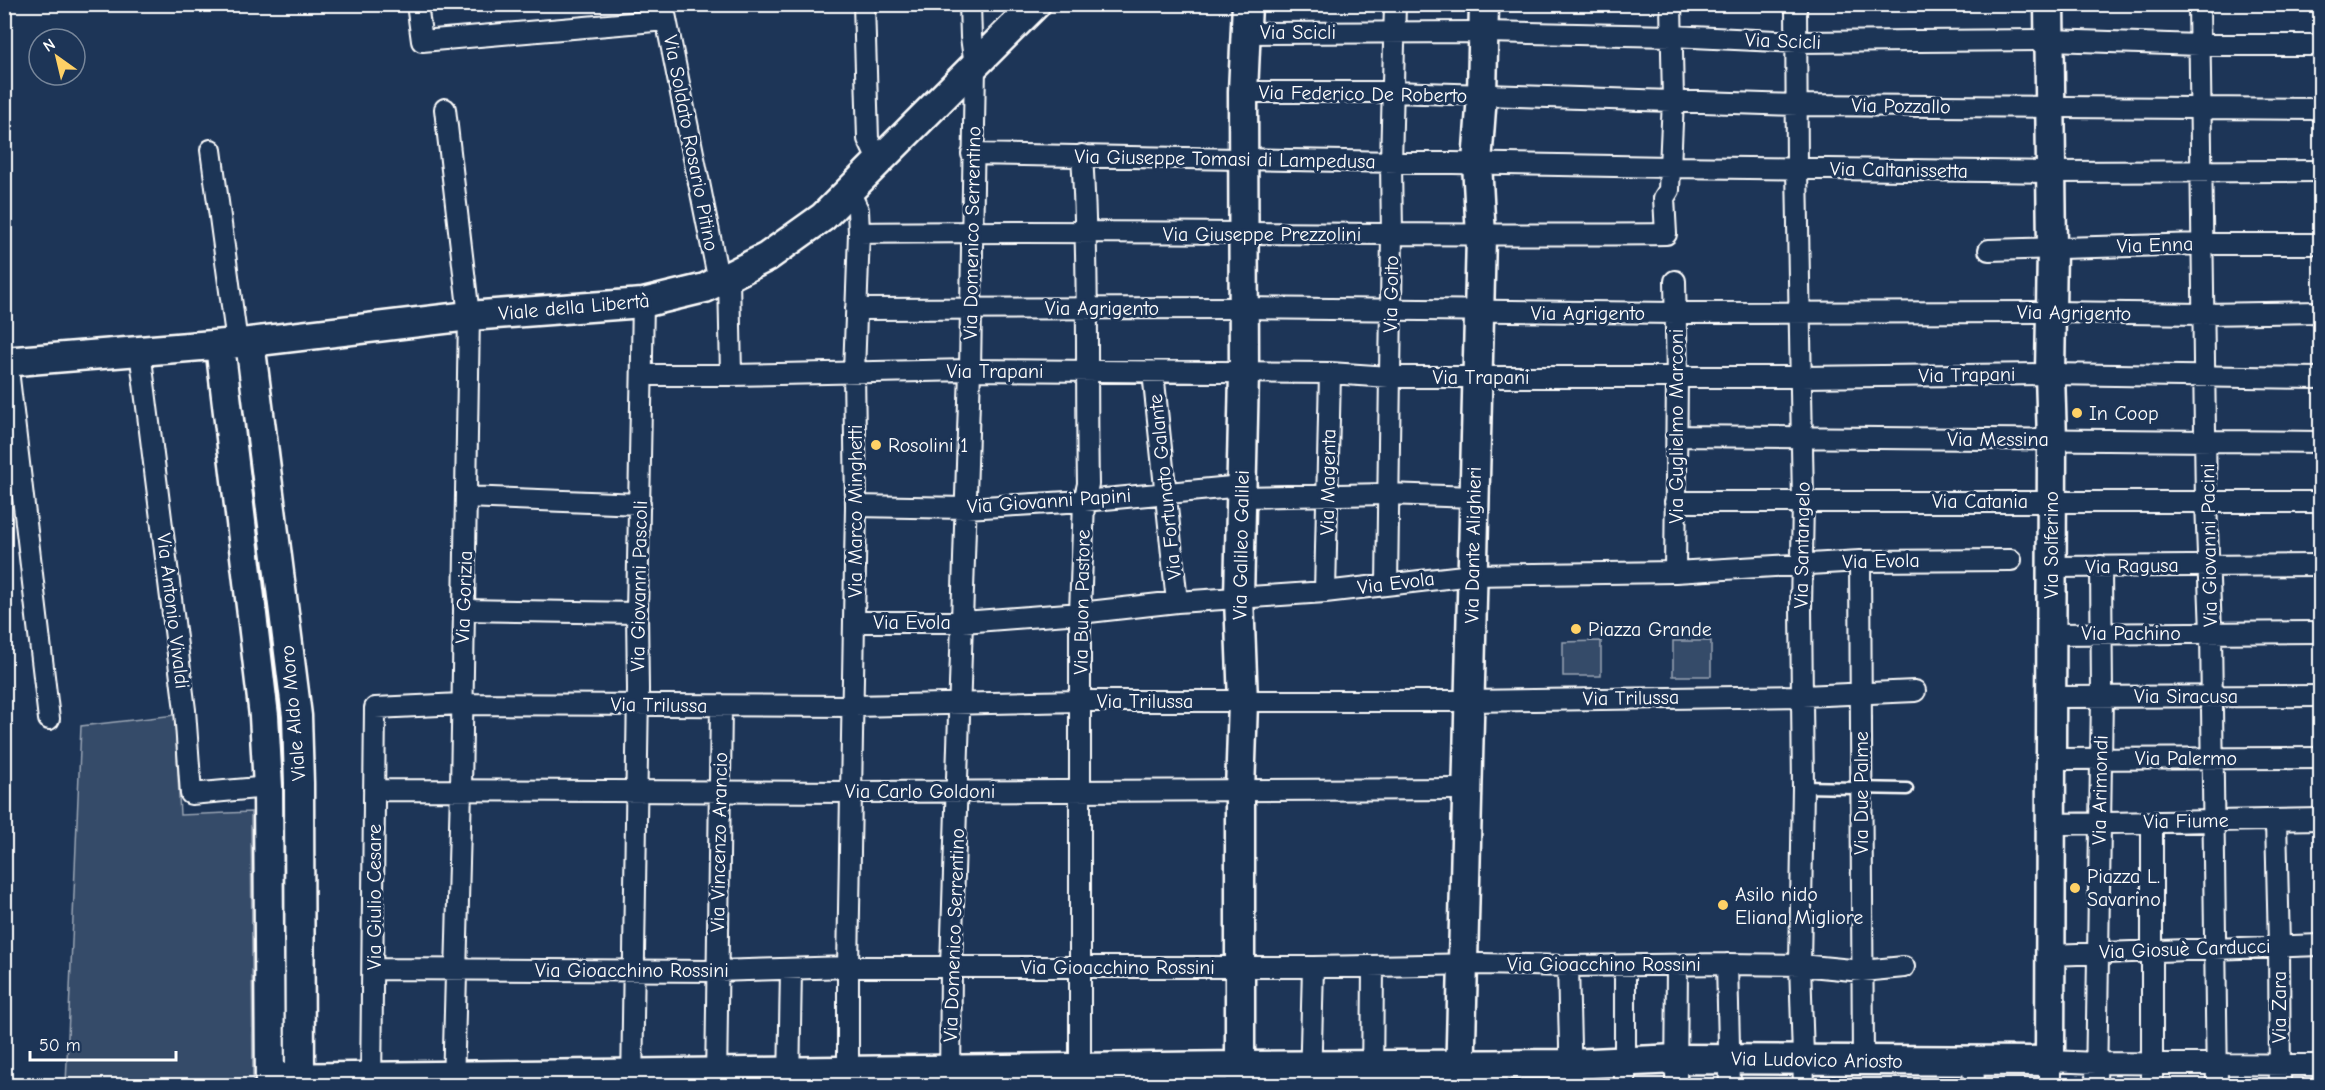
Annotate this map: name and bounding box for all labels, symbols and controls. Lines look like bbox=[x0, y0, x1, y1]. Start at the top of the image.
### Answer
street label: Via Scicli bbox=[1260, 21, 1336, 44]
north arrow bbox=[27, 27, 87, 87]
street label: Via Scicli bbox=[1745, 28, 1821, 54]
street label: Via Soldato Rosario Pitino bbox=[659, 33, 723, 253]
text: N bbox=[40, 35, 59, 56]
street label: Via Federico De Roberto bbox=[1259, 81, 1467, 107]
street label: Via Pozzallo bbox=[1851, 94, 1951, 118]
street label: Via Domenico Serrentino bbox=[959, 126, 985, 340]
street label: Via Giuseppe Tomasi di Lampedusa bbox=[1074, 145, 1376, 173]
street label: Via Caltanissetta bbox=[1830, 157, 1968, 183]
street label: Via Giuseppe Prezzolini bbox=[1163, 223, 1361, 246]
street label: Via Enna bbox=[2116, 232, 2194, 258]
street label: Via Goito bbox=[1379, 255, 1403, 333]
street label: Viale della Libertà bbox=[497, 289, 651, 325]
street label: Via Agrigento bbox=[1045, 297, 1159, 320]
street label: Via Agrigento bbox=[2017, 301, 2131, 325]
street label: Via Agrigento bbox=[1531, 302, 1645, 325]
street label: Via Guglielmo Marconi bbox=[1665, 329, 1688, 523]
street label: Via Trapani bbox=[946, 360, 1044, 383]
street label: Via Trapani bbox=[1918, 363, 2016, 387]
street label: Via Trapani bbox=[1432, 366, 1530, 389]
street label: Via Fortunato Galante bbox=[1144, 393, 1186, 581]
place label: In Coop bbox=[2089, 402, 2159, 425]
marker: In Coop bbox=[2070, 406, 2084, 420]
street label: Via Marco Minghetti bbox=[844, 424, 867, 598]
street label: Via Messina bbox=[1947, 428, 2049, 451]
street label: Via Magenta bbox=[1316, 429, 1340, 535]
place label: Rosolini 1 bbox=[888, 434, 968, 457]
marker: Rosolini 1 bbox=[869, 438, 883, 452]
street label: Via Giovanni Pacini bbox=[2196, 463, 2222, 627]
street label: Via Dante Alighieri bbox=[1460, 466, 1486, 624]
street label: Via Galileo Galilei bbox=[1228, 470, 1254, 620]
street label: Via Santangelo bbox=[1789, 481, 1815, 609]
street label: Via Giovanni Papini bbox=[966, 484, 1132, 518]
street label: Via Catania bbox=[1932, 490, 2028, 513]
street label: Via Solferino bbox=[2040, 491, 2063, 599]
street label: Via Giovanni Pascoli bbox=[626, 500, 652, 672]
street label: Via Buon Pastore bbox=[1069, 529, 1095, 675]
street label: Via Antonio Vivaldi bbox=[152, 532, 194, 690]
street label: Via Evola bbox=[1842, 549, 1920, 573]
street label: Via Gorizia bbox=[451, 550, 477, 644]
street label: Via Ragusa bbox=[2085, 554, 2179, 578]
street label: Via Evola bbox=[1356, 567, 1436, 599]
street label: Via Evola bbox=[873, 611, 951, 634]
place label: Piazza Grande bbox=[1588, 618, 1712, 641]
marker: Piazza Grande bbox=[1569, 622, 1583, 636]
street label: Via Pachino bbox=[2081, 622, 2181, 645]
street label: Viale Aldo Moro bbox=[276, 644, 310, 782]
street label: Via Siracusa bbox=[2134, 685, 2238, 708]
street label: Via Trilussa bbox=[1582, 686, 1680, 710]
street label: Via Trilussa bbox=[1097, 690, 1193, 713]
street label: Via Trilussa bbox=[610, 693, 708, 717]
street label: Via Due Palme bbox=[1850, 731, 1873, 855]
street label: Via Arimondi bbox=[2088, 735, 2112, 845]
street label: Via Palermo bbox=[2135, 747, 2237, 770]
street label: Via Vincenzo Arancio bbox=[706, 752, 732, 932]
street label: Via Carlo Goldoni bbox=[845, 780, 995, 803]
street label: Via Fiume bbox=[2143, 809, 2229, 833]
street label: Via Giulio Cesare bbox=[363, 824, 386, 970]
street label: Via Domenico Serrentino bbox=[939, 828, 969, 1042]
place label: Piazza L. Savarino bbox=[2087, 865, 2161, 911]
marker: Piazza L. Savarino bbox=[2068, 881, 2082, 895]
place label: Asilo nido Eliana Migliore bbox=[1735, 883, 1863, 929]
marker: Asilo nido Eliana Migliore bbox=[1716, 898, 1730, 912]
street label: Via Giosuè Carducci bbox=[2099, 935, 2271, 963]
street label: Via Gioacchino Rossini bbox=[1507, 953, 1701, 976]
street label: Via Gioacchino Rossini bbox=[1021, 956, 1215, 979]
street label: Via Gioacchino Rossini bbox=[535, 959, 729, 982]
street label: Via Zara bbox=[2268, 971, 2291, 1043]
scale bar bbox=[30, 1024, 176, 1062]
text: 50 m bbox=[39, 1035, 81, 1056]
street label: Via Ludovico Ariosto bbox=[1731, 1047, 1903, 1073]

